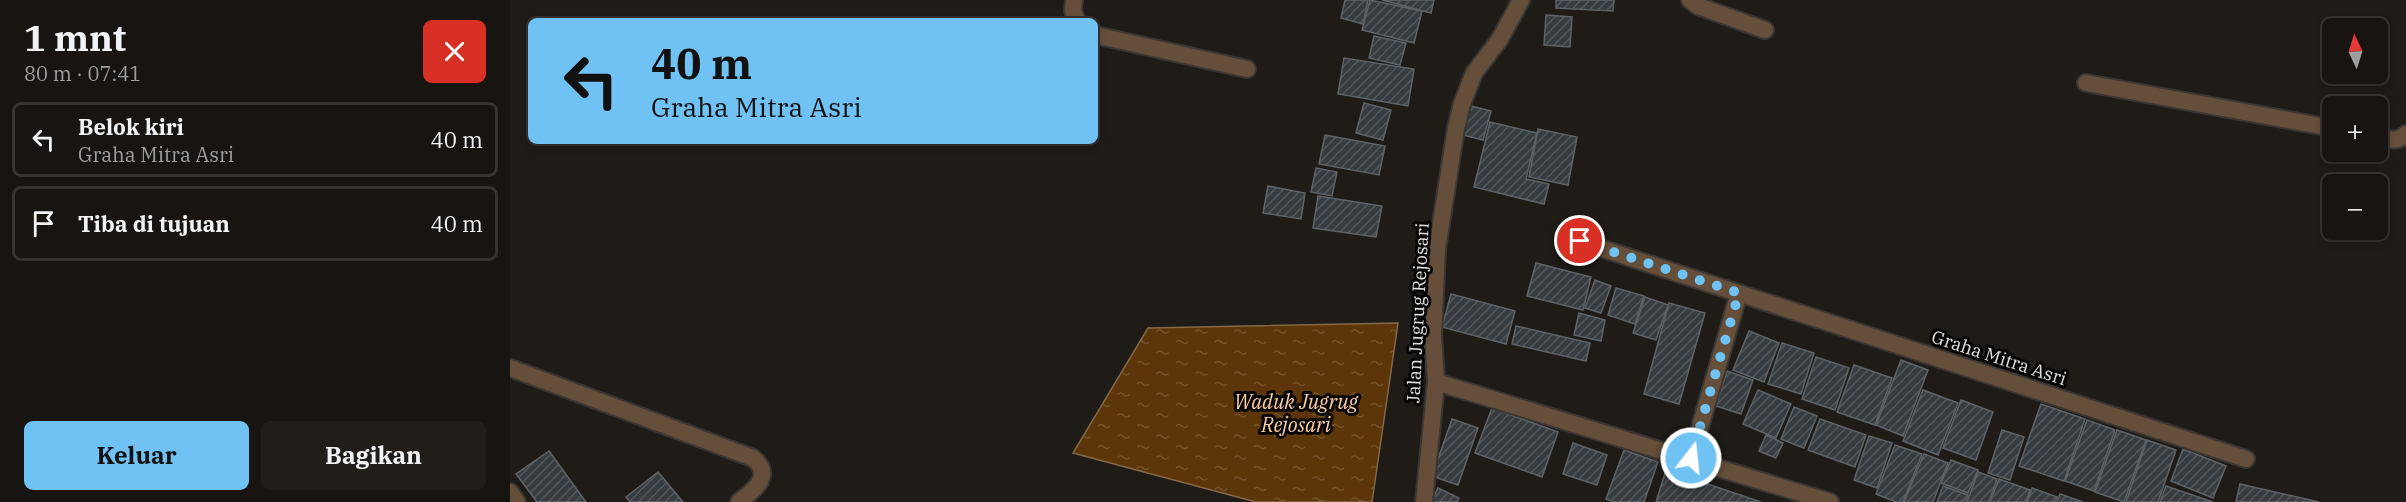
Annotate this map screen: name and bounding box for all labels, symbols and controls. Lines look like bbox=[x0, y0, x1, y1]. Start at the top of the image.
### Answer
text: 1 mnt bbox=[24, 14, 126, 61]
north arrow bbox=[2322, 18, 2388, 84]
map controls bbox=[2322, 18, 2388, 240]
button: close bbox=[423, 20, 486, 83]
text: 40 m bbox=[651, 36, 752, 91]
icon: left bbox=[552, 42, 630, 120]
text: 80 m · 07:41 bbox=[24, 60, 141, 87]
text: Graha Mitra Asri bbox=[651, 89, 862, 124]
button: + bbox=[2322, 96, 2388, 162]
text: Belok kiri bbox=[78, 112, 184, 141]
icon: left bbox=[27, 123, 60, 156]
text: 40 m bbox=[431, 125, 483, 154]
text: Graha Mitra Asri bbox=[78, 141, 234, 168]
button: − bbox=[2322, 174, 2388, 240]
icon: arrive bbox=[27, 207, 60, 240]
text: Tiba di tujuan bbox=[78, 209, 230, 238]
text: 40 m bbox=[431, 209, 483, 238]
pin bbox=[1554, 215, 1605, 266]
street label: Jalan Jugrug Rejosari bbox=[1401, 222, 1434, 404]
icon: arrive bbox=[1563, 224, 1596, 257]
street label: Graha Mitra Asri bbox=[1929, 325, 2070, 390]
water label: Waduk Jugrug Rejosari bbox=[1234, 388, 1359, 438]
button: Keluar bbox=[24, 421, 249, 490]
button: Bagikan bbox=[261, 421, 486, 490]
position arrow bbox=[1659, 426, 1723, 490]

